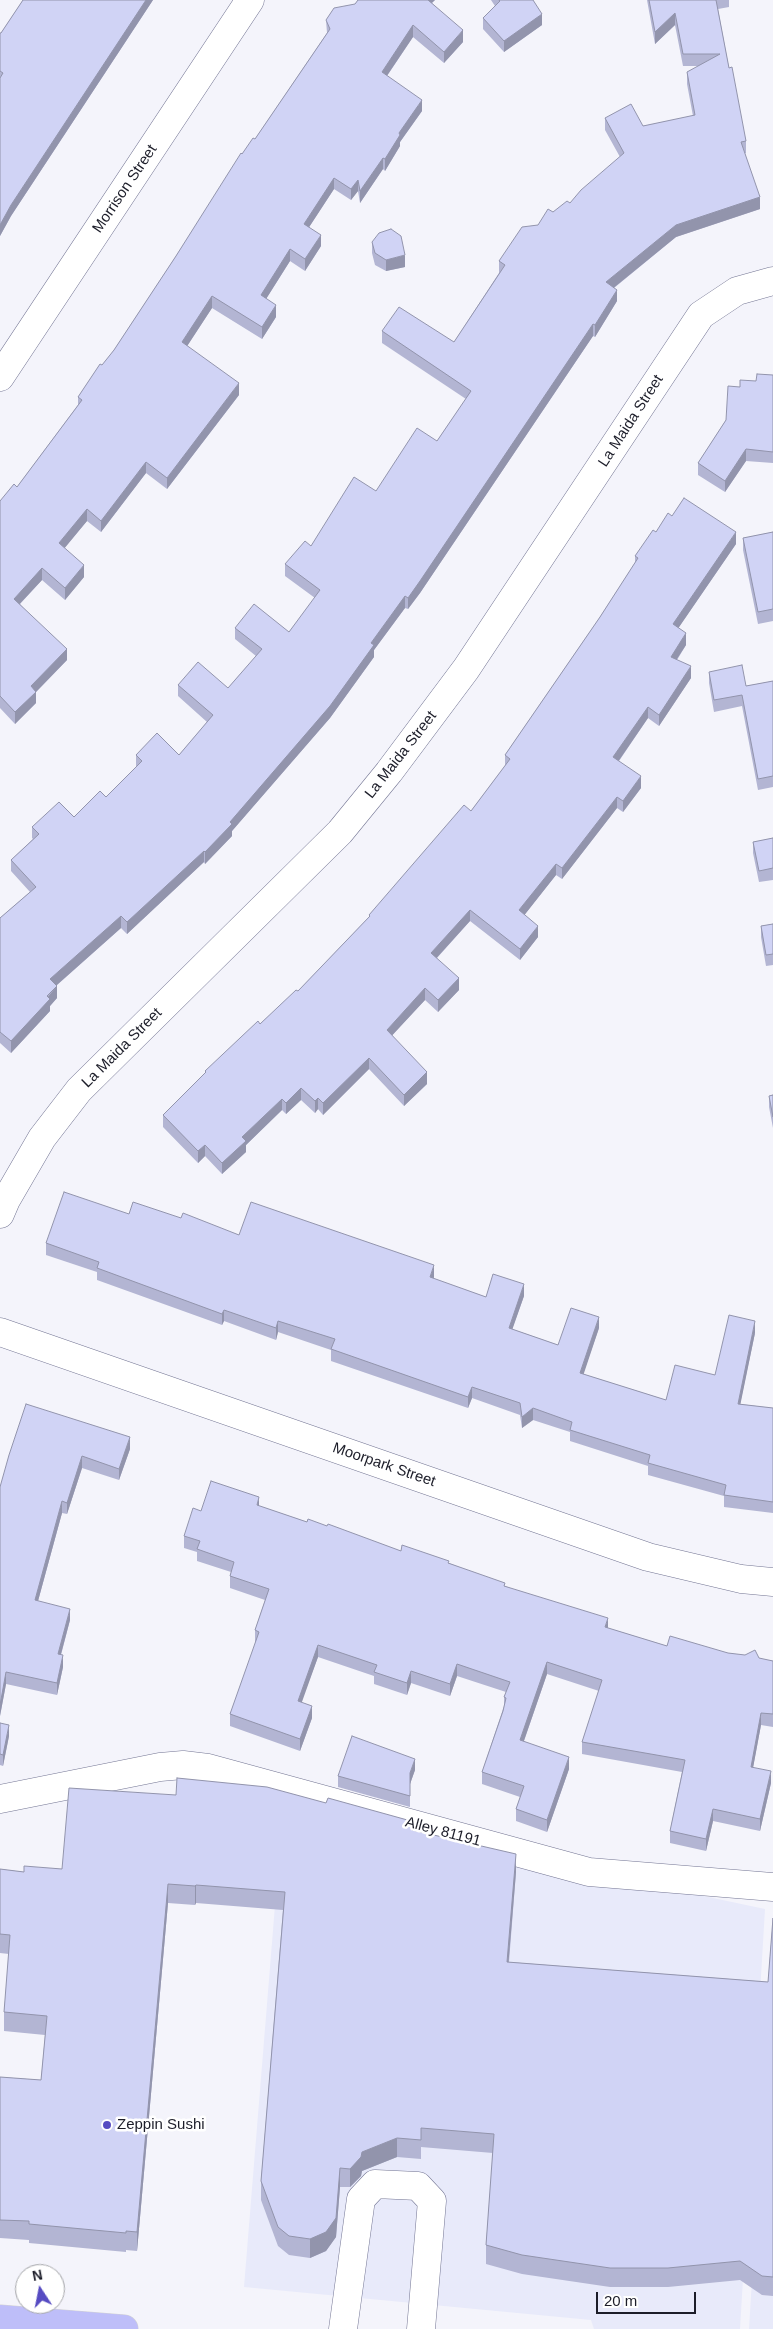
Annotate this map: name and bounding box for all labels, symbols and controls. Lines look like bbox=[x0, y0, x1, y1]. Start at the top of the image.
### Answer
street label: Morrison Street bbox=[89, 141, 161, 237]
street label: La Maida Street bbox=[595, 372, 667, 470]
street label: La Maida Street bbox=[361, 708, 441, 802]
street label: La Maida Street bbox=[78, 1004, 166, 1092]
street label: Moorpark Street bbox=[330, 1439, 438, 1491]
street label: Alley 81191 bbox=[403, 1813, 483, 1851]
place label: Zeppin Sushi bbox=[117, 2116, 205, 2134]
marker: Zeppin Sushi bbox=[101, 2119, 113, 2131]
north arrow bbox=[15, 2264, 65, 2314]
text: N bbox=[31, 2266, 44, 2284]
scale bar bbox=[598, 2282, 698, 2314]
text: 20 m bbox=[604, 2292, 637, 2309]

